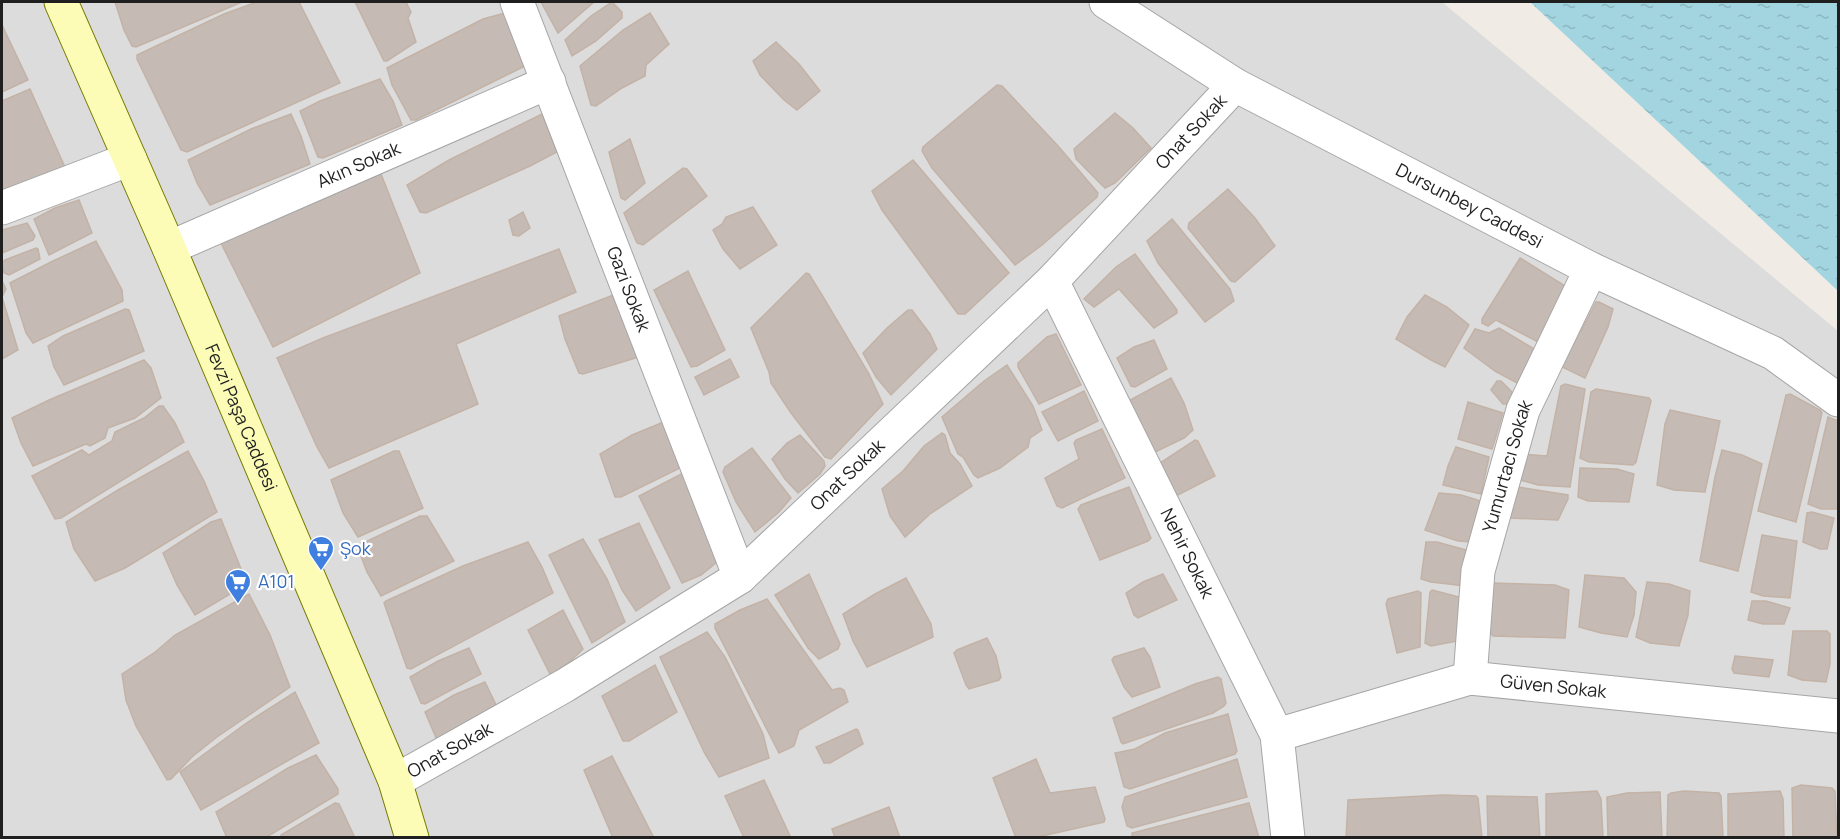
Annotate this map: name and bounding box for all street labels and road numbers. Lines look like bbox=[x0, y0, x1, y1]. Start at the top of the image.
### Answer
street label: Onat Sokak bbox=[1150, 88, 1232, 174]
street label: Akın Sokak bbox=[313, 135, 405, 193]
street label: Dursunbey Caddesi bbox=[1392, 157, 1547, 253]
street label: Gazi Sokak bbox=[602, 243, 657, 336]
street label: Fevzi Paşa Caddesi bbox=[200, 340, 284, 494]
street label: Yumurtacı Sokak bbox=[1476, 394, 1538, 535]
street label: Onat Sokak bbox=[804, 432, 890, 515]
street label: Nehir Sokak bbox=[1155, 504, 1221, 603]
street label: Güven Sokak bbox=[1499, 668, 1609, 703]
street label: Onat Sokak bbox=[402, 715, 497, 783]

